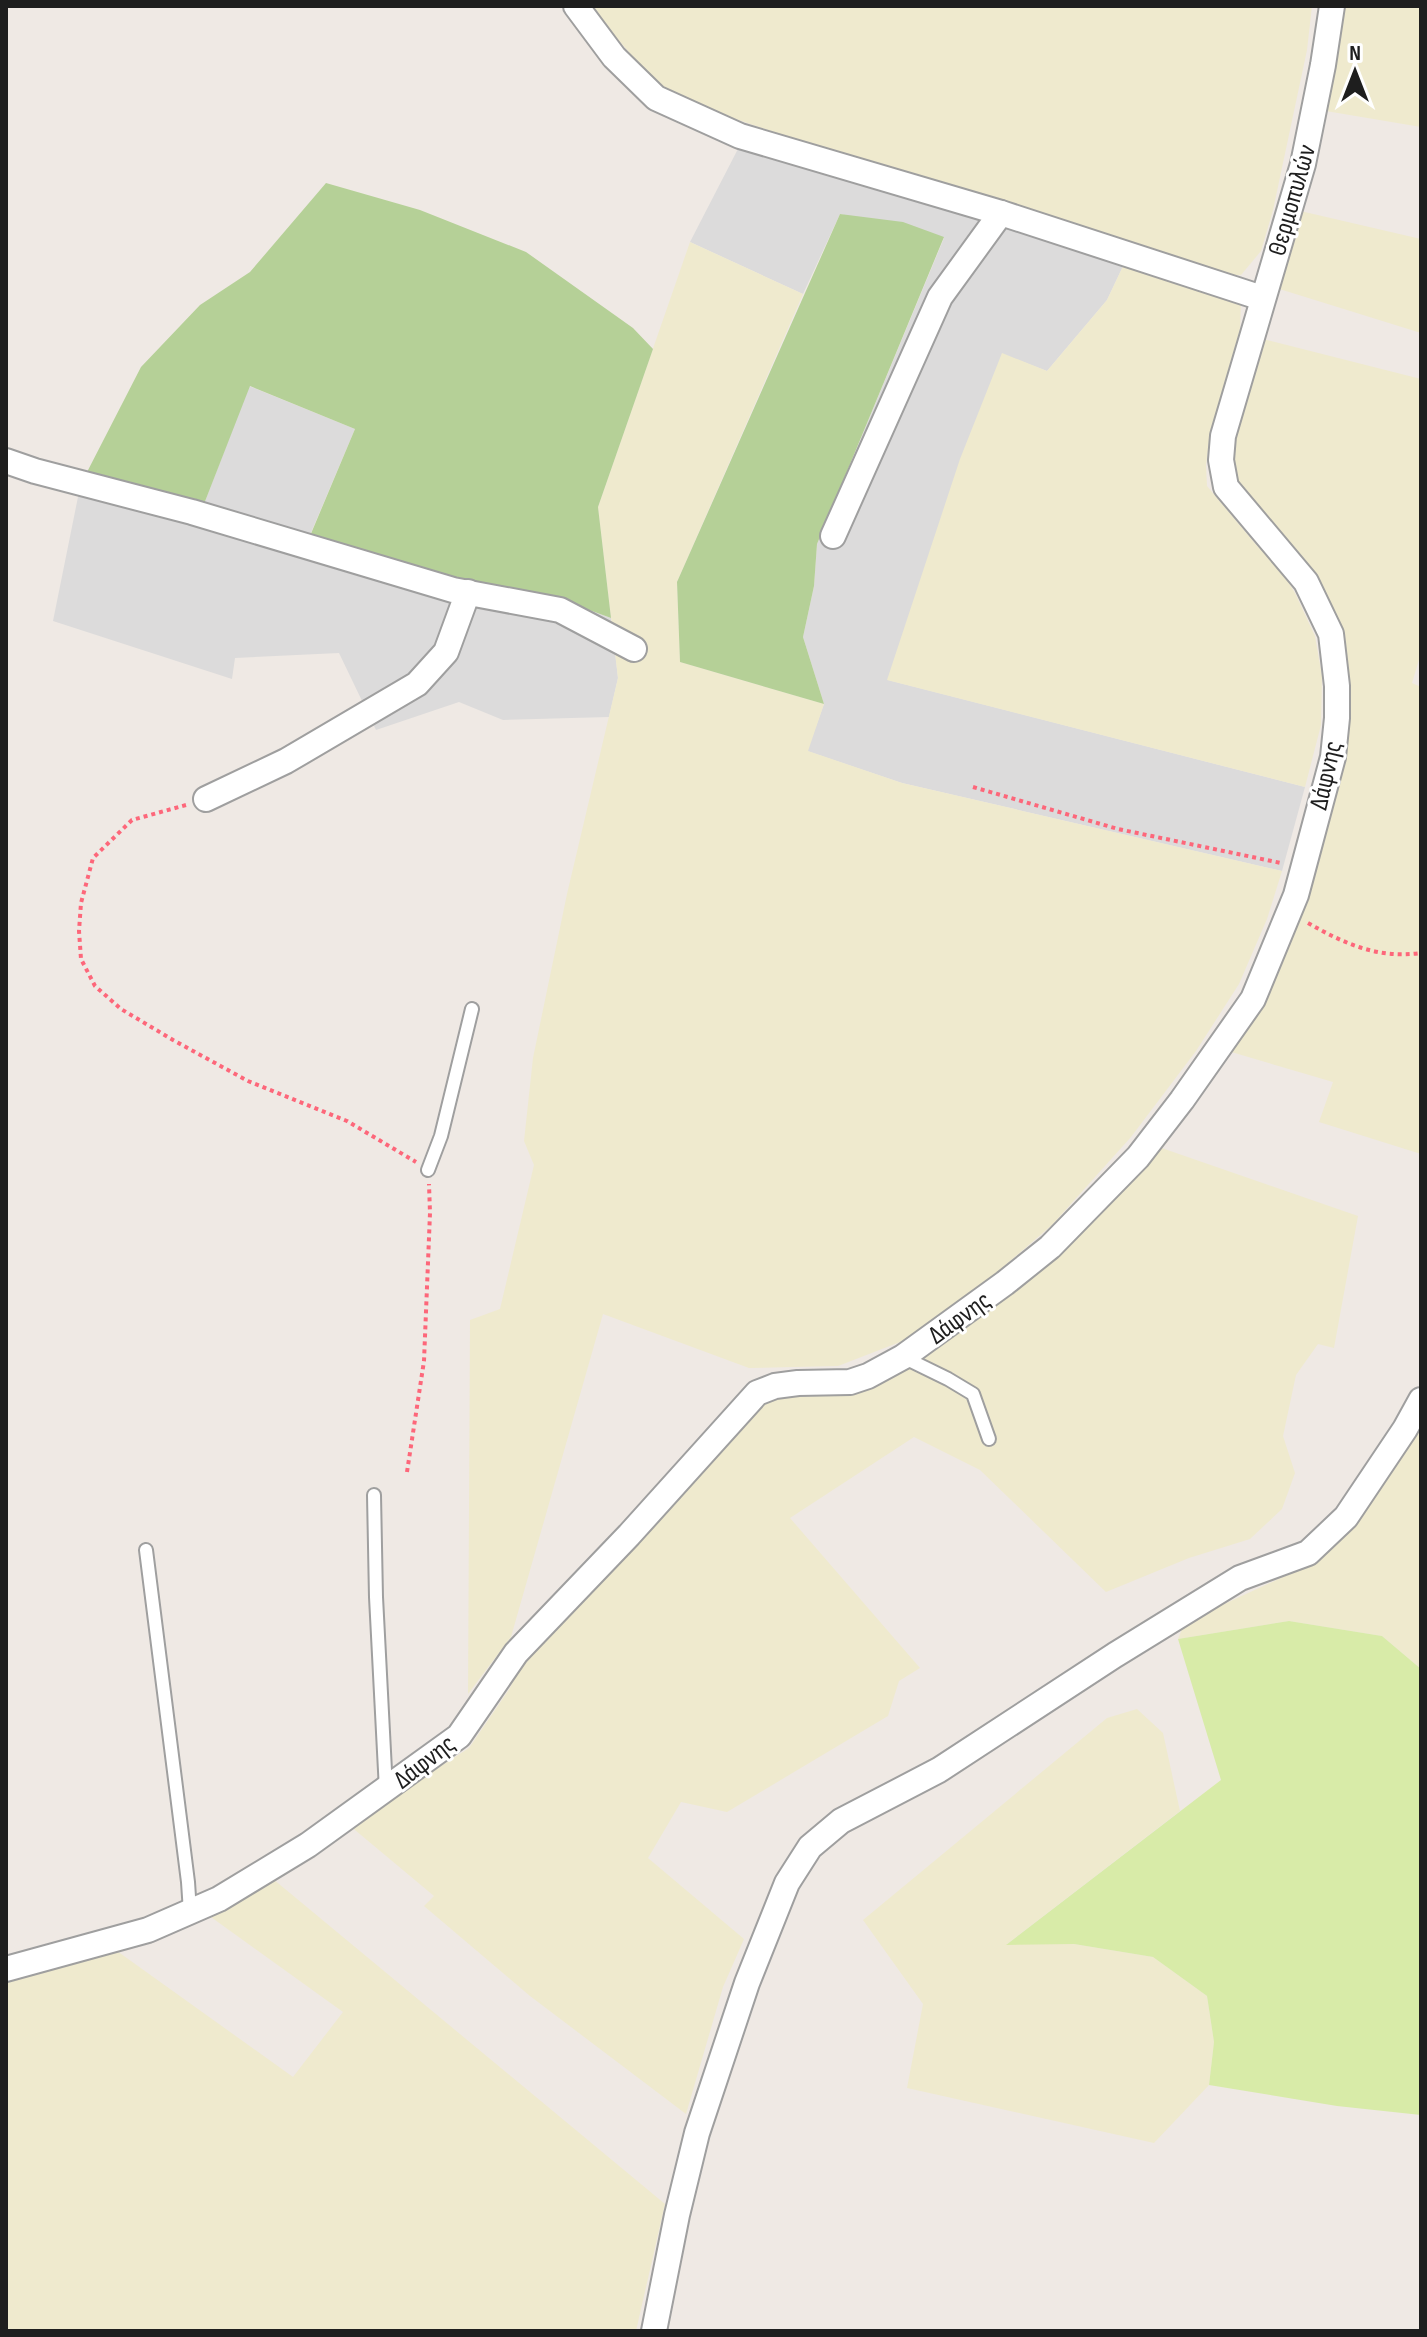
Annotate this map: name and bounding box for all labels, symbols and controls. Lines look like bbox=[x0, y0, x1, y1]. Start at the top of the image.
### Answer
north arrow bbox=[1315, 32, 1395, 112]
text: N bbox=[1349, 40, 1361, 67]
street label: Θερμοπυλών bbox=[1262, 141, 1323, 259]
street label: Δάφνης bbox=[1304, 738, 1349, 813]
street label: Δάφνης bbox=[923, 1285, 997, 1351]
street label: Δάφνης bbox=[388, 1729, 462, 1796]

